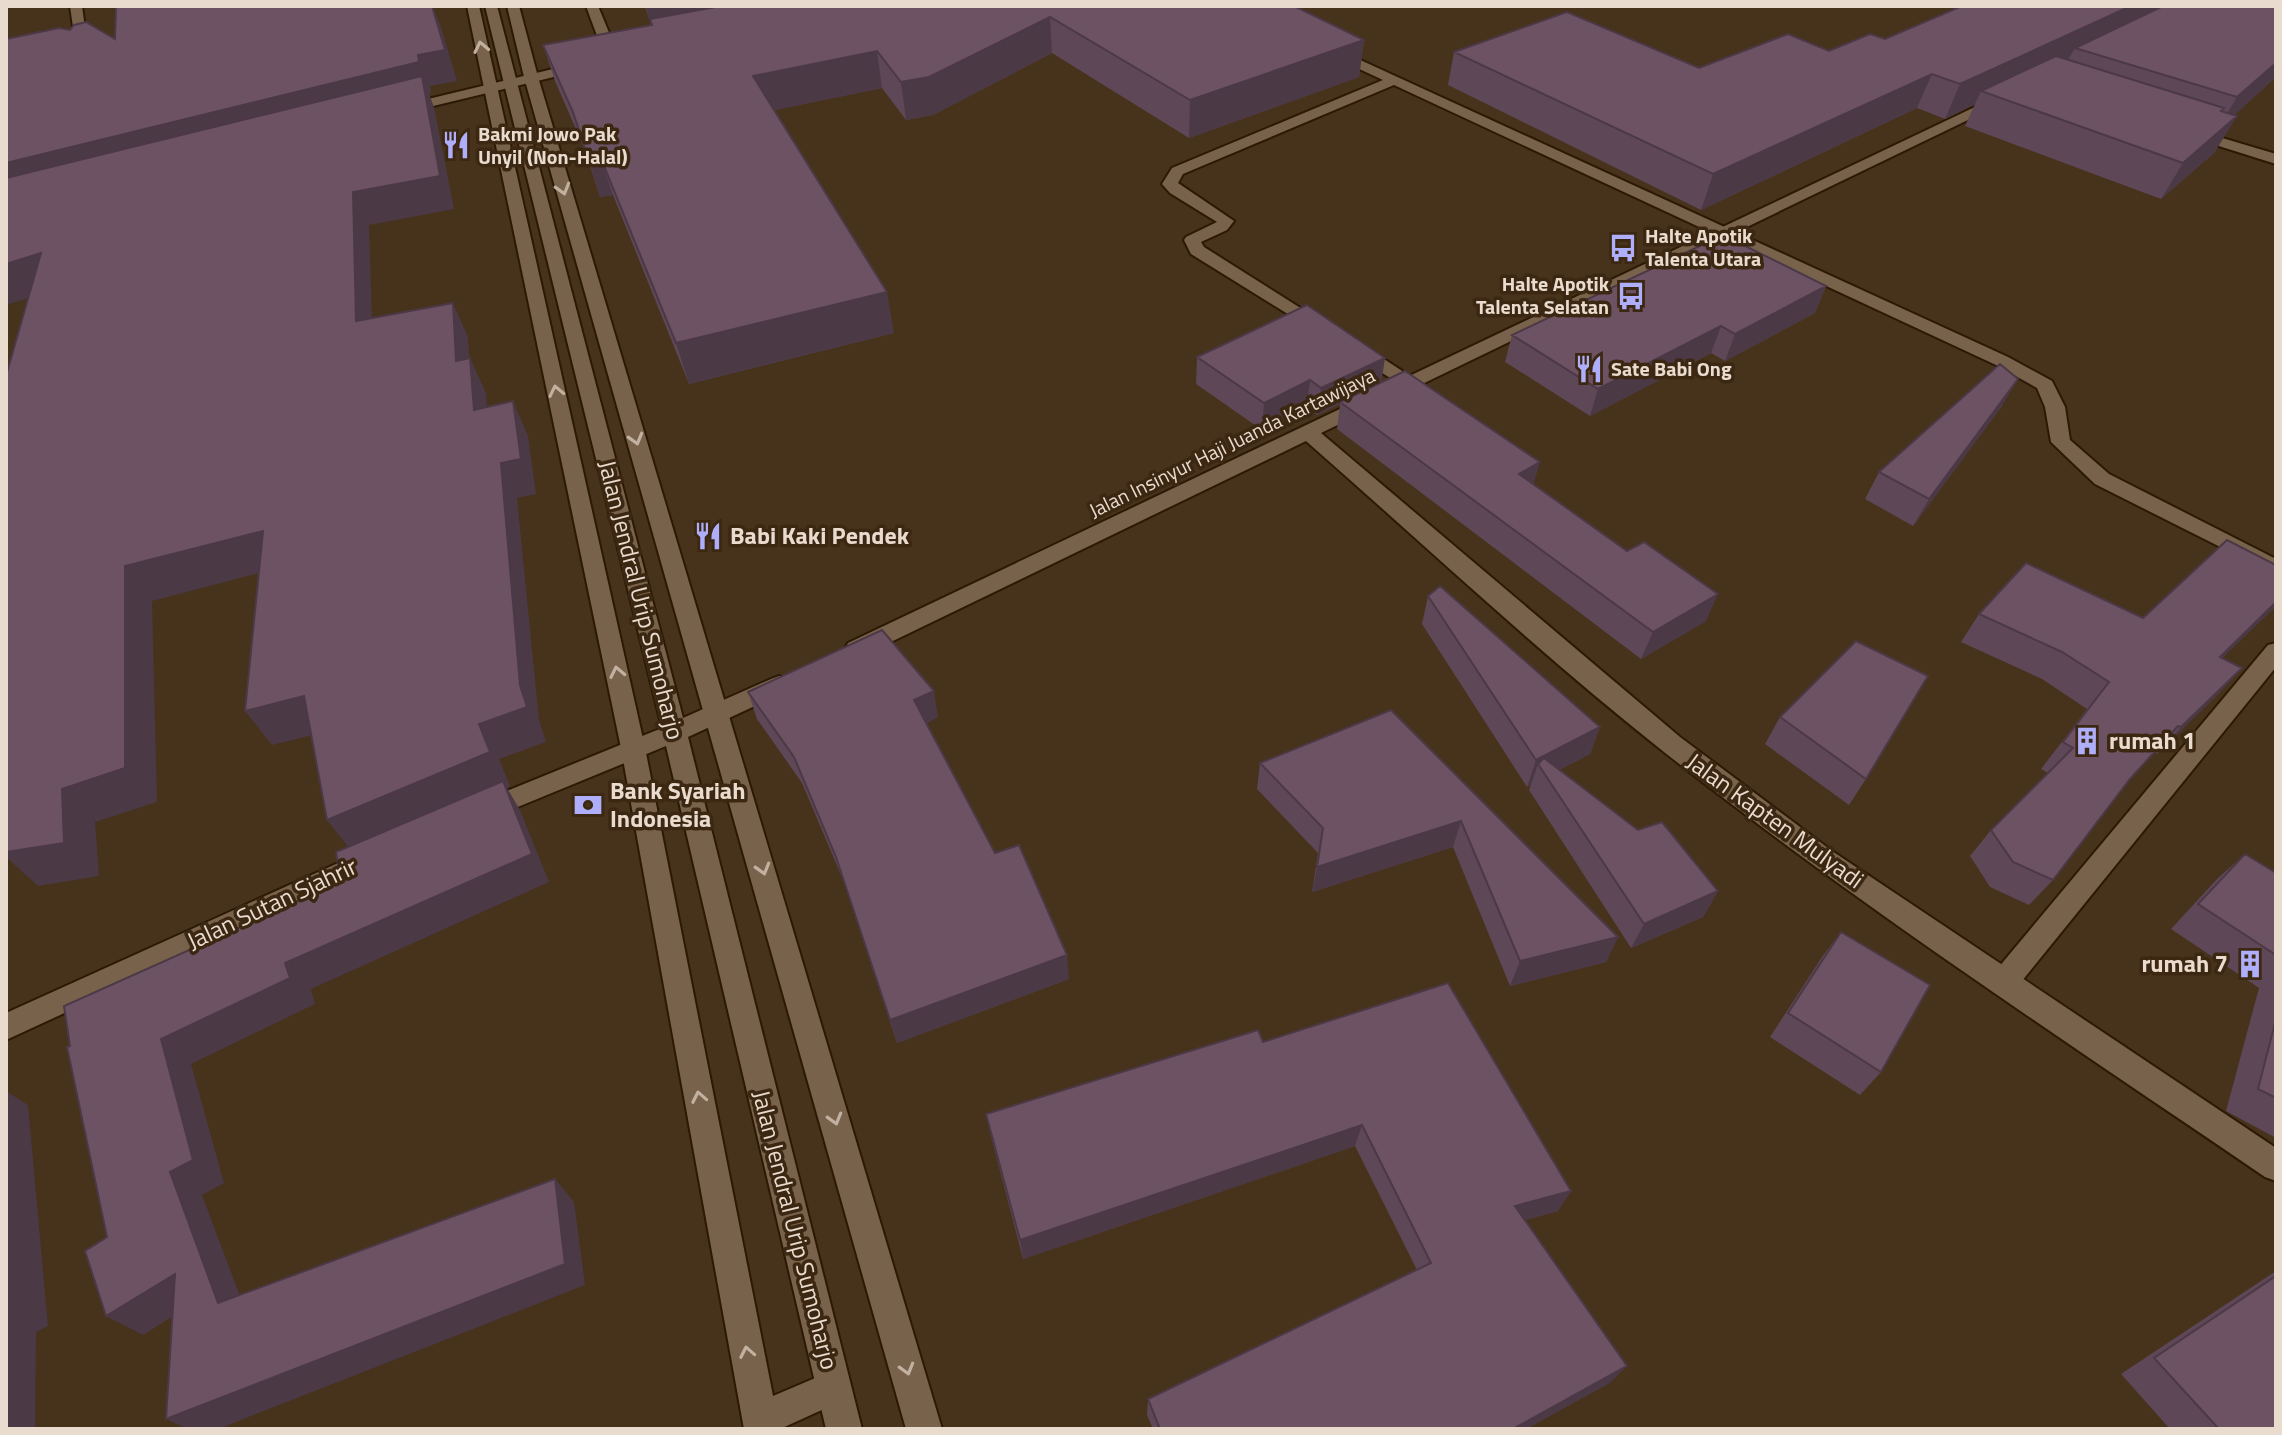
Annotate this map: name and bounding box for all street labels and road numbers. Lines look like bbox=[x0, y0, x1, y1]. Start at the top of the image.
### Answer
street label: Jalan Insinyur Haji Juanda Kartawijaya bbox=[1084, 360, 1380, 525]
street label: Jalan Jendral Urip Sumoharjo bbox=[590, 456, 694, 743]
street label: Jalan Kapten Mulyadi bbox=[1679, 743, 1872, 897]
street label: Jalan Sutan Sjahrir bbox=[181, 848, 363, 958]
street label: Jalan Jendral Urip Sumoharjo bbox=[744, 1086, 848, 1373]

